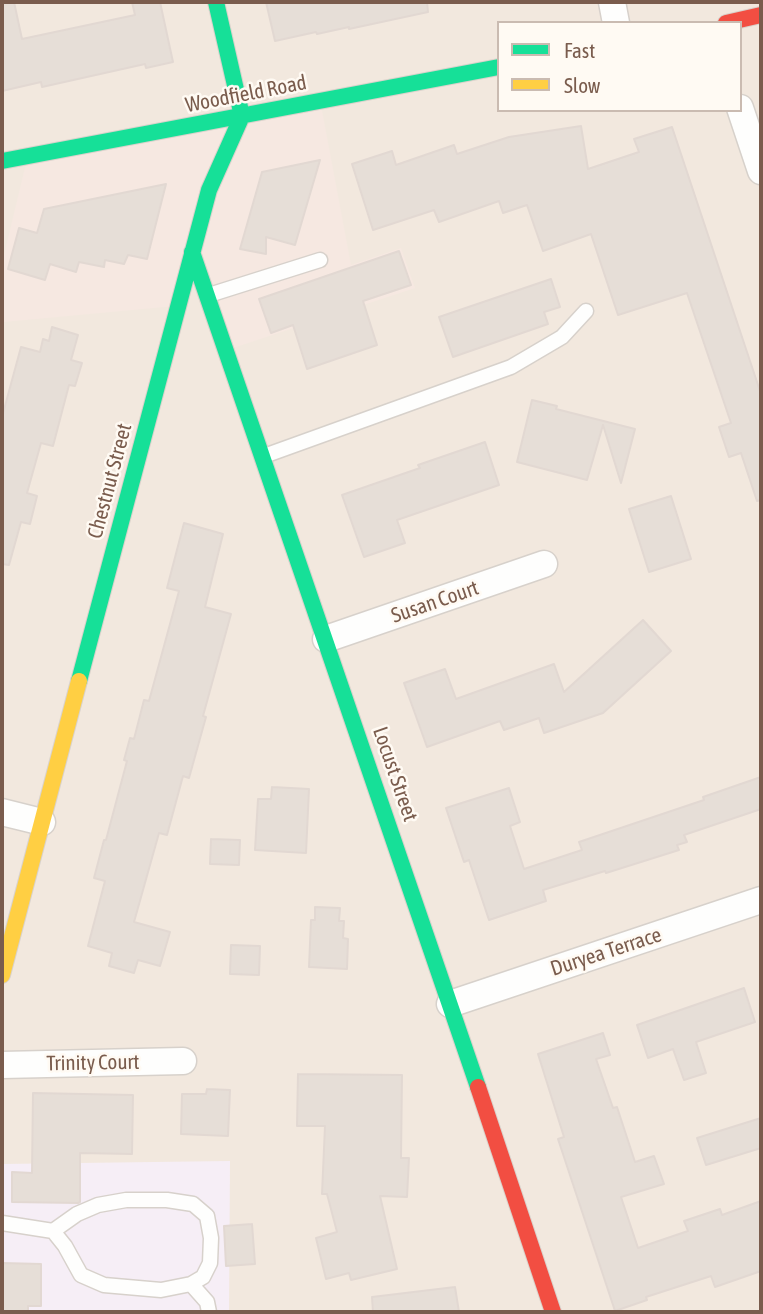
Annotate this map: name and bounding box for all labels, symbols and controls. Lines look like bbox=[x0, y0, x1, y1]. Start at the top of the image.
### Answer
legend bbox=[497, 21, 742, 112]
text: Fast bbox=[564, 38, 595, 62]
street label: Woodfield Road bbox=[183, 70, 309, 118]
text: Slow bbox=[564, 73, 600, 97]
street label: Chestnut Street bbox=[83, 421, 137, 541]
street label: Susan Court bbox=[388, 575, 482, 629]
street label: Locust Street bbox=[367, 723, 423, 825]
street label: Duryea Terrace bbox=[547, 922, 665, 982]
street label: Trinity Court bbox=[46, 1050, 140, 1076]

